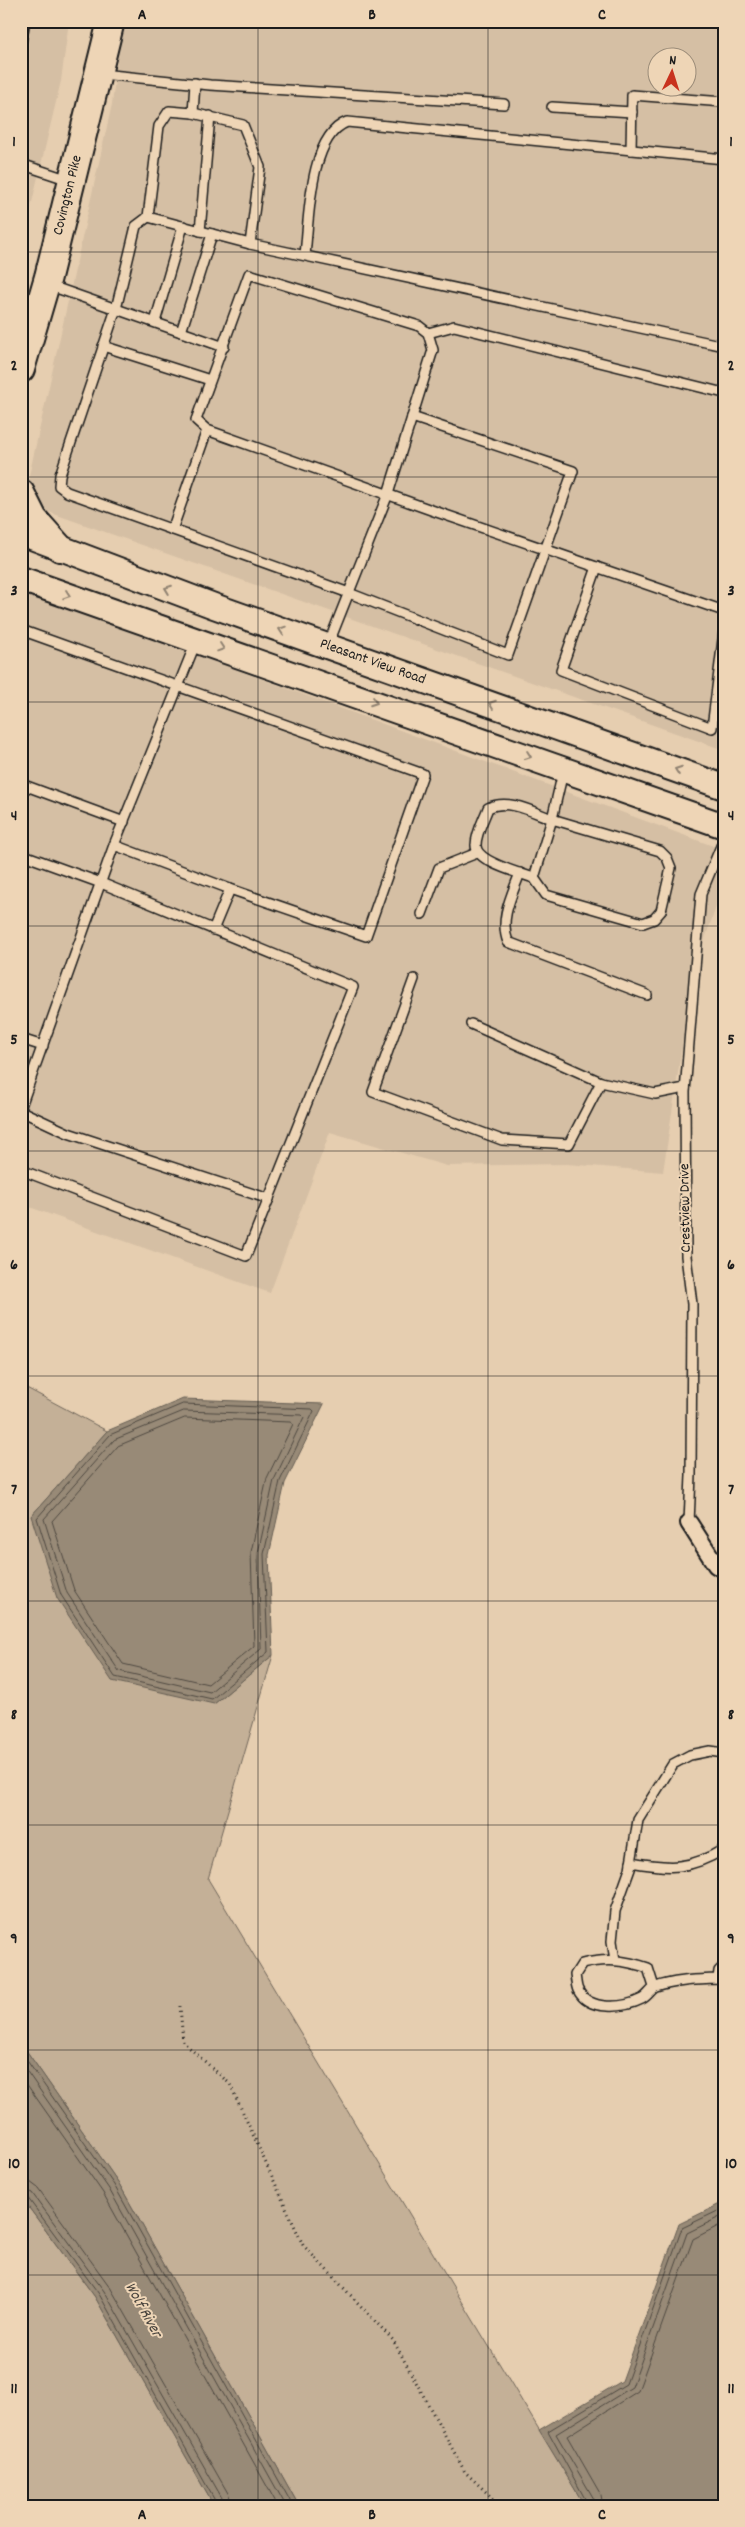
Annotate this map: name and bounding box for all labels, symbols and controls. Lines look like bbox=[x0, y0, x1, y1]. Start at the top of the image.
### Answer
text: A bbox=[138, 4, 147, 27]
text: B bbox=[368, 4, 376, 27]
text: C bbox=[598, 4, 606, 27]
north arrow bbox=[648, 48, 698, 98]
text: N bbox=[669, 51, 677, 71]
text: 1 bbox=[12, 131, 16, 154]
text: 1 bbox=[729, 131, 733, 154]
street label: Covington Pike bbox=[48, 153, 89, 238]
text: 2 bbox=[11, 355, 18, 378]
text: 2 bbox=[728, 355, 735, 378]
text: 3 bbox=[10, 580, 18, 603]
text: 3 bbox=[727, 580, 735, 603]
one-way arrow bbox=[164, 585, 173, 595]
one-way arrow bbox=[63, 589, 71, 599]
one-way arrow bbox=[278, 626, 287, 636]
street label: Pleasant View Road bbox=[316, 633, 429, 691]
one-way arrow bbox=[216, 642, 225, 652]
one-way arrow bbox=[370, 696, 378, 706]
one-way arrow bbox=[488, 700, 496, 710]
one-way arrow bbox=[523, 750, 531, 760]
one-way arrow bbox=[674, 766, 683, 776]
text: 4 bbox=[11, 805, 17, 828]
text: 4 bbox=[728, 805, 734, 828]
text: 5 bbox=[10, 1029, 18, 1052]
text: 5 bbox=[727, 1029, 735, 1052]
street label: Crestview Drive bbox=[674, 1163, 698, 1253]
text: 6 bbox=[10, 1254, 18, 1277]
text: 6 bbox=[727, 1254, 735, 1277]
text: 7 bbox=[11, 1479, 17, 1502]
text: 7 bbox=[728, 1479, 734, 1502]
text: 8 bbox=[11, 1704, 18, 1727]
text: 8 bbox=[728, 1704, 735, 1727]
text: 9 bbox=[10, 1928, 18, 1951]
text: 9 bbox=[727, 1928, 735, 1951]
text: 10 bbox=[8, 2153, 20, 2176]
text: 10 bbox=[725, 2153, 737, 2176]
water label: Wolf River bbox=[118, 2278, 169, 2344]
text: 11 bbox=[10, 2378, 18, 2401]
text: 11 bbox=[727, 2378, 735, 2401]
text: A bbox=[138, 2504, 147, 2527]
text: B bbox=[368, 2504, 376, 2527]
text: C bbox=[598, 2504, 606, 2527]

